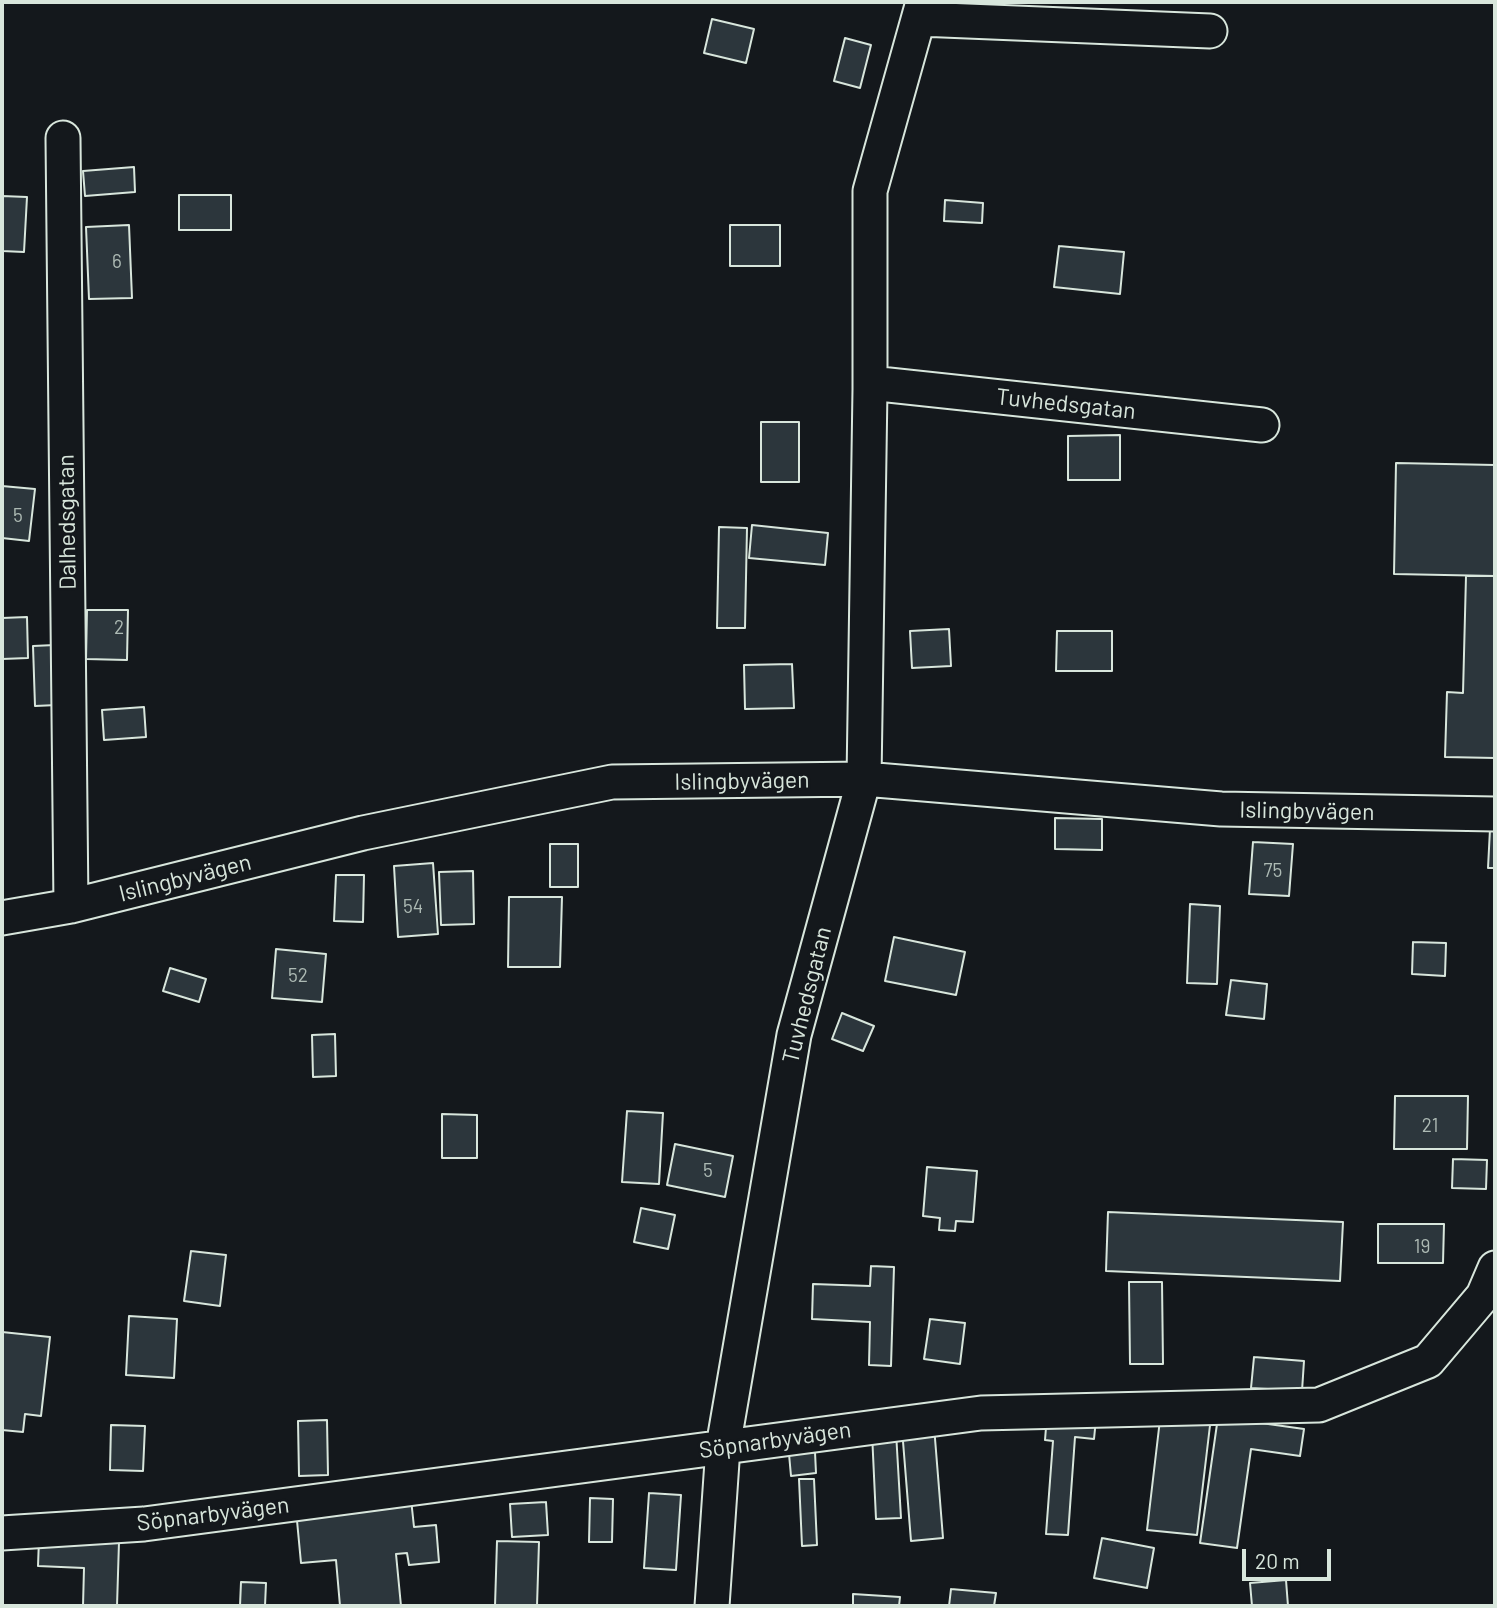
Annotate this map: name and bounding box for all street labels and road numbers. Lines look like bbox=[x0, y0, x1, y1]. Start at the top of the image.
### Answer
street label: Tuvhedsgatan bbox=[995, 383, 1137, 425]
street label: Dalhedsgatan bbox=[52, 454, 82, 590]
street label: Islingbyvägen bbox=[674, 766, 810, 796]
street label: Islingbyvägen bbox=[1239, 796, 1375, 826]
street label: Islingbyvägen bbox=[116, 848, 254, 908]
street label: Tuvhedsgatan bbox=[777, 924, 837, 1066]
street label: Söpnarbyvägen bbox=[697, 1416, 853, 1464]
street label: Söpnarbyvägen bbox=[135, 1491, 291, 1537]

